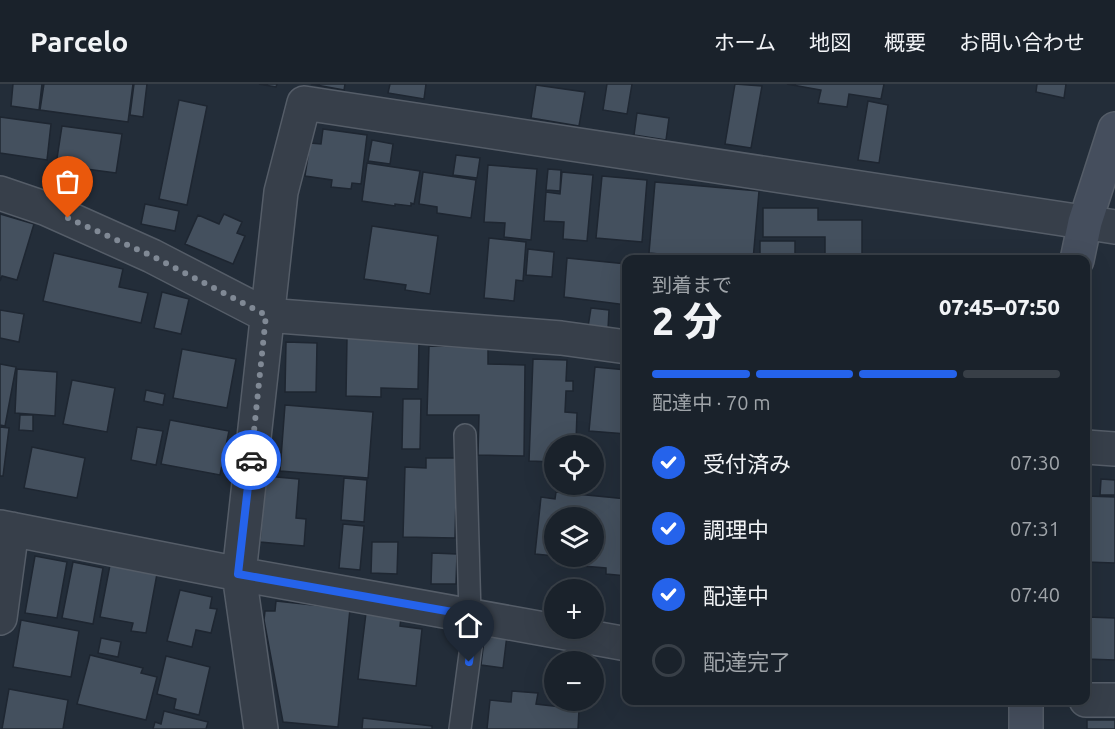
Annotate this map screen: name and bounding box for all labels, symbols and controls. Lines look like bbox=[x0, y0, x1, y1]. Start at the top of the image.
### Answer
text: Parcelo bbox=[30, 26, 128, 57]
text: ホーム bbox=[714, 30, 776, 54]
text: 地図 bbox=[809, 30, 851, 54]
text: 概要 bbox=[884, 30, 926, 54]
text: お問い合わせ bbox=[959, 30, 1085, 54]
pin bbox=[42, 156, 93, 218]
icon: bag bbox=[51, 165, 84, 198]
text: 到着まで bbox=[652, 273, 732, 296]
text: 07:45–07:50 bbox=[939, 294, 1060, 319]
text: 2 分 bbox=[652, 299, 722, 342]
text: 配達中 · 70 m bbox=[652, 391, 770, 414]
courier bbox=[221, 430, 281, 490]
map controls bbox=[544, 435, 604, 711]
button: locate bbox=[544, 435, 604, 495]
icon: car bbox=[235, 444, 268, 477]
icon: check bbox=[652, 446, 685, 479]
text: 受付済み bbox=[703, 451, 791, 476]
text: 07:30 bbox=[1010, 451, 1060, 474]
button: layers bbox=[544, 507, 604, 567]
icon: check bbox=[652, 512, 685, 545]
text: 調理中 bbox=[703, 517, 769, 542]
text: 07:31 bbox=[1010, 517, 1060, 540]
icon: check bbox=[652, 578, 685, 611]
button: + bbox=[544, 579, 604, 639]
text: 配達中 bbox=[703, 583, 769, 608]
text: 07:40 bbox=[1010, 583, 1060, 606]
pin bbox=[443, 600, 494, 662]
icon: home bbox=[452, 609, 485, 642]
text: 配達完了 bbox=[703, 649, 791, 674]
button: − bbox=[544, 651, 604, 711]

